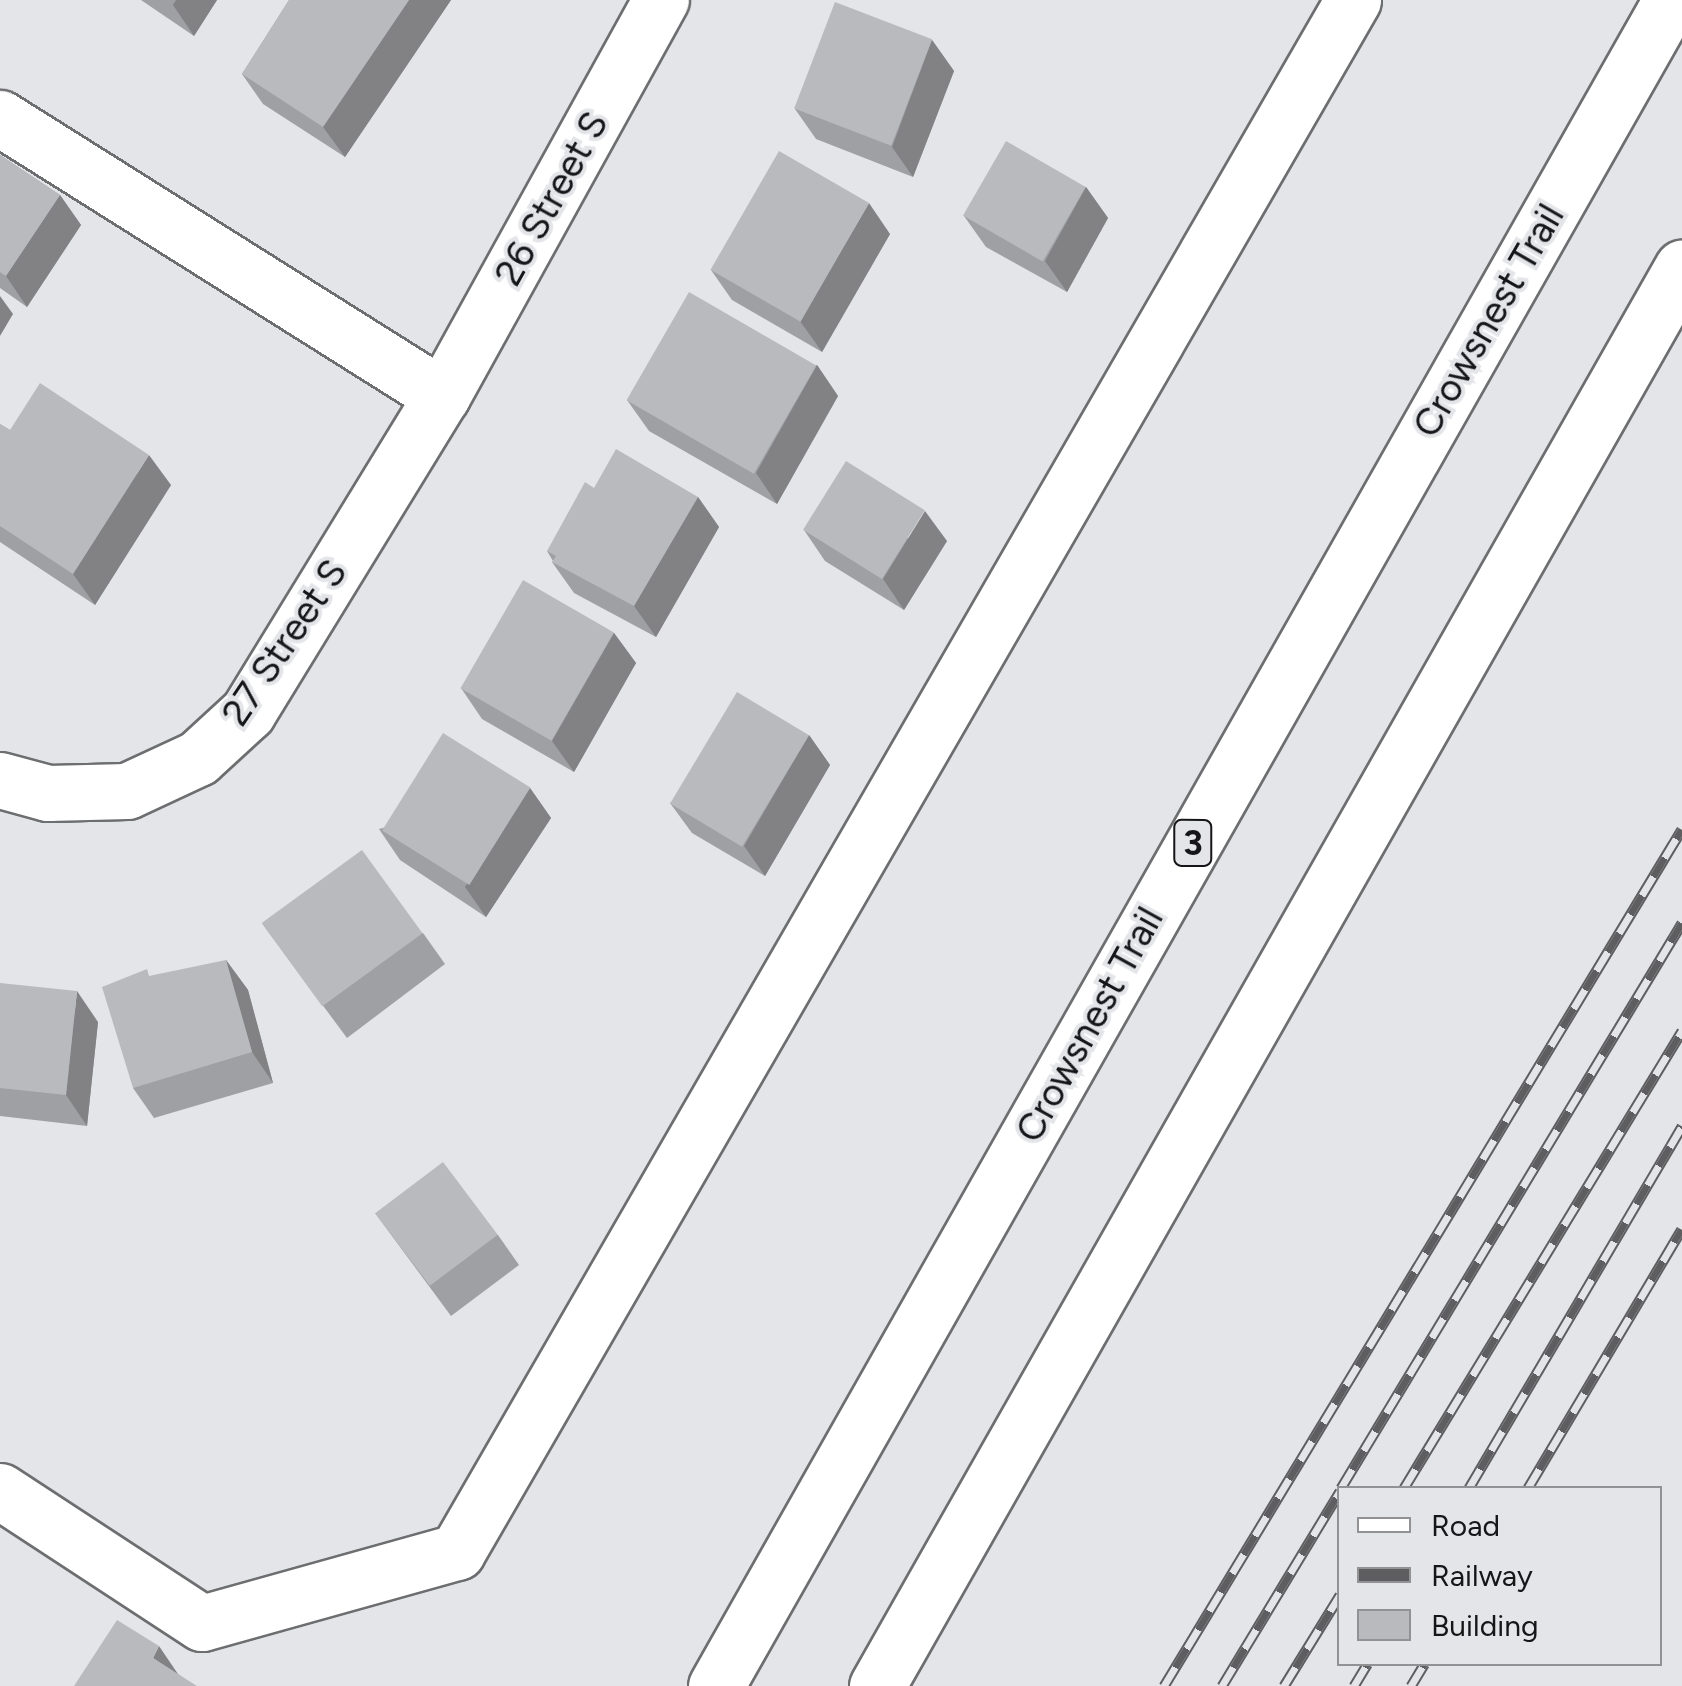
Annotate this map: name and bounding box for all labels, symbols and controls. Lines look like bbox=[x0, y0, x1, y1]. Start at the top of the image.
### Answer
street label: 26 Street S bbox=[486, 104, 618, 294]
street label: Crowsnest Trail bbox=[1404, 196, 1574, 446]
street label: 27 Street S bbox=[213, 551, 357, 735]
road number: 3 bbox=[1173, 813, 1213, 873]
street label: Crowsnest Trail bbox=[1007, 900, 1173, 1150]
legend bbox=[1337, 1486, 1662, 1666]
text: Road bbox=[1431, 1507, 1500, 1544]
text: Railway bbox=[1431, 1557, 1533, 1594]
text: Building bbox=[1431, 1607, 1539, 1644]

